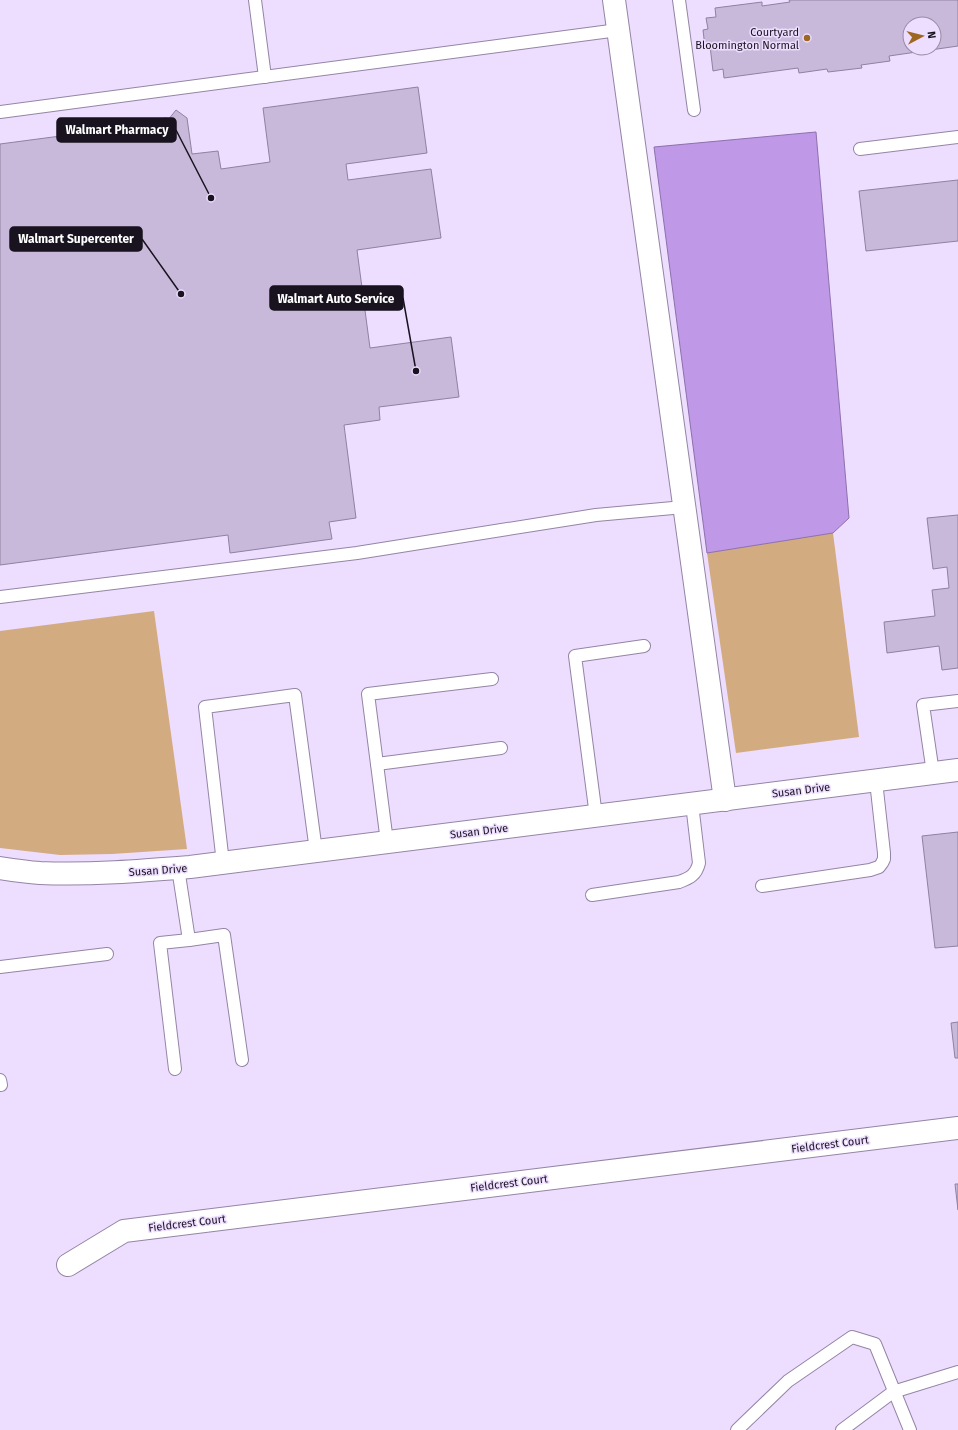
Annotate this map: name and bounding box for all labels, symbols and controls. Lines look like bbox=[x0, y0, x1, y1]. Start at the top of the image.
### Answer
north arrow bbox=[902, 16, 942, 56]
place label: Courtyard Bloomington Normal bbox=[695, 26, 799, 52]
text: N bbox=[925, 30, 938, 39]
marker: Courtyard Bloomington Normal bbox=[802, 33, 812, 43]
callout: Walmart Pharmacy bbox=[57, 118, 176, 142]
text: Walmart Pharmacy bbox=[66, 123, 169, 137]
callout: Walmart Supercenter bbox=[10, 227, 142, 251]
text: Walmart Supercenter bbox=[18, 232, 134, 246]
callout: Walmart Auto Service bbox=[270, 286, 403, 310]
text: Walmart Auto Service bbox=[277, 292, 395, 306]
street label: Susan Drive bbox=[771, 780, 831, 801]
street label: Susan Drive bbox=[449, 821, 509, 842]
street label: Susan Drive bbox=[128, 862, 188, 879]
street label: Fieldcrest Court bbox=[791, 1133, 870, 1156]
street label: Fieldcrest Court bbox=[470, 1172, 549, 1195]
street label: Fieldcrest Court bbox=[148, 1212, 227, 1235]

